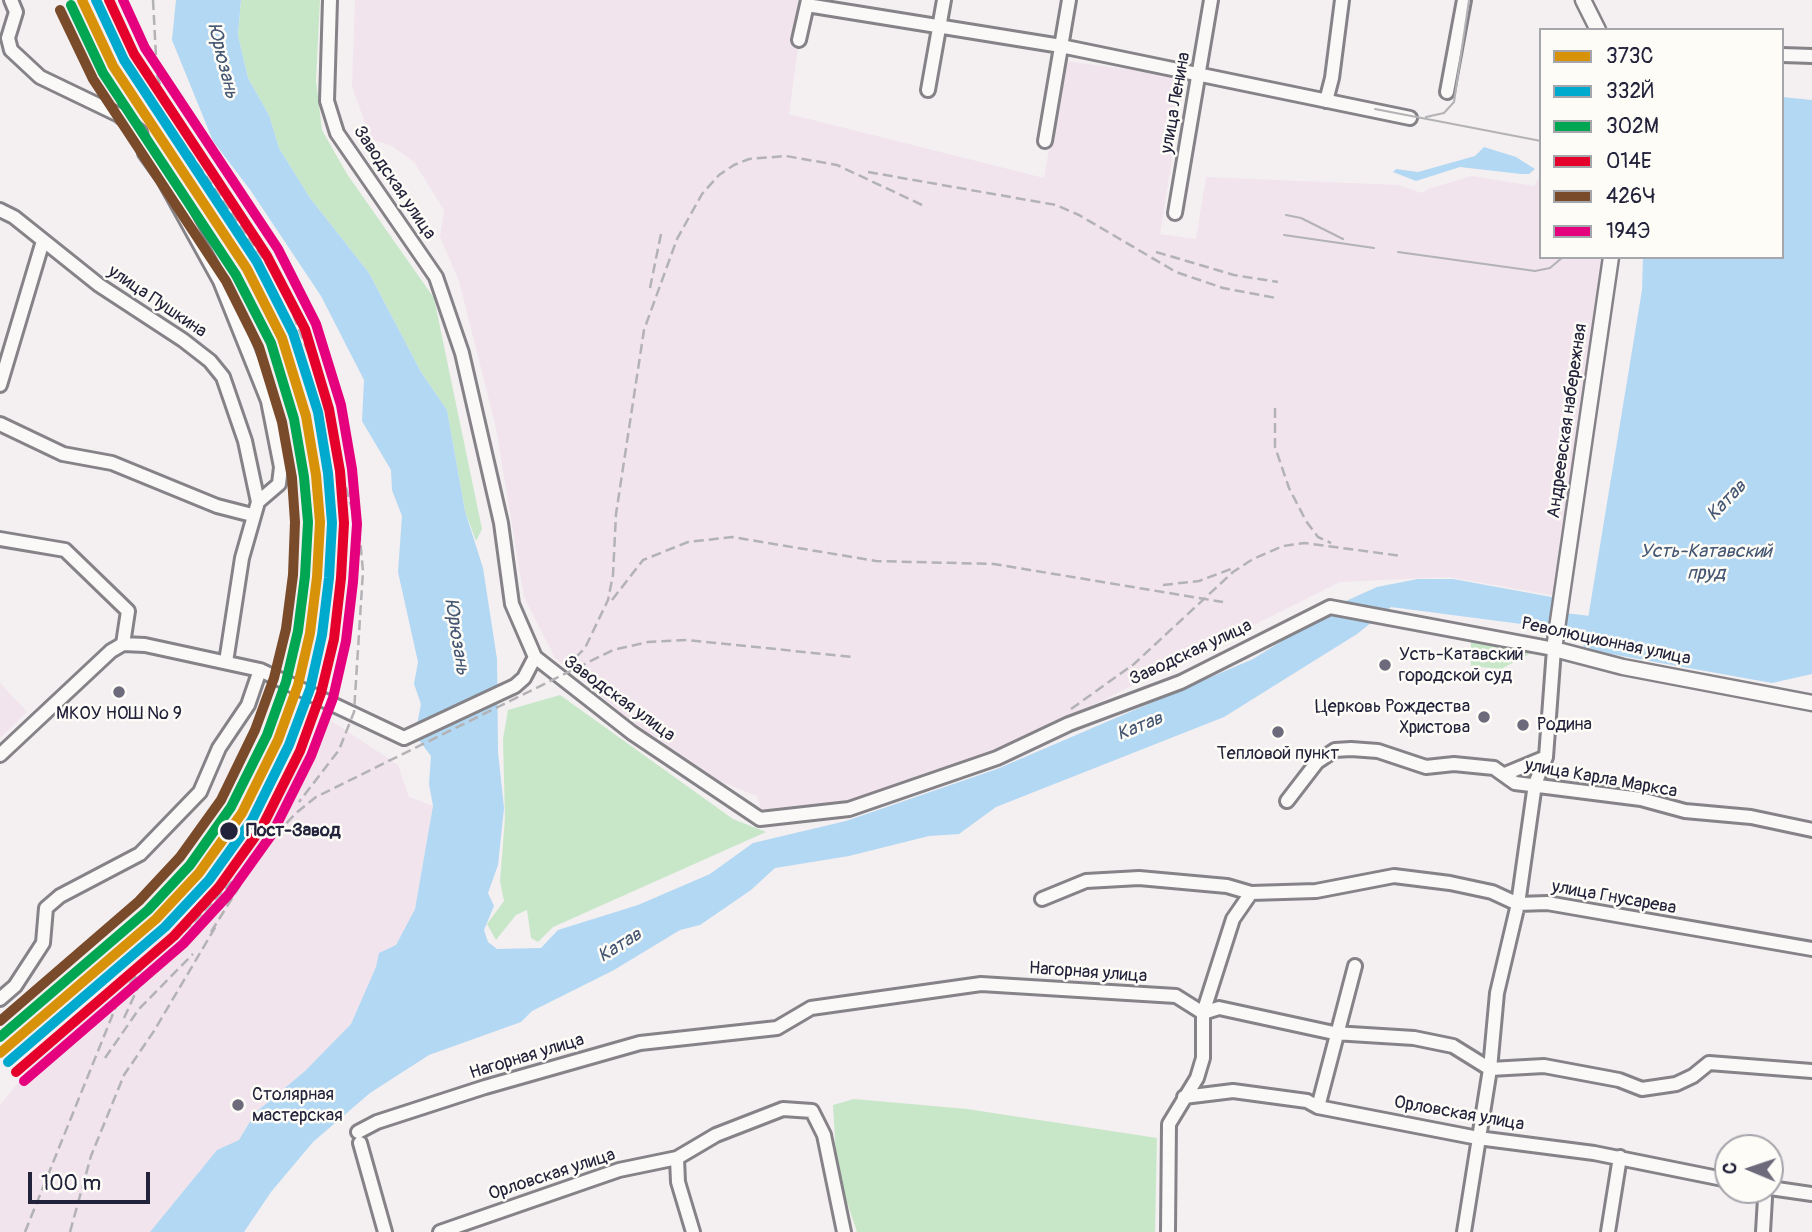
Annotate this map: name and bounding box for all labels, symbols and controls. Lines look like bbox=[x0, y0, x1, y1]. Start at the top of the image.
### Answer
water label: Юрюзань bbox=[202, 21, 242, 101]
legend bbox=[1539, 28, 1784, 259]
text: 373C bbox=[1606, 43, 1654, 70]
street label: улица Ленина bbox=[1156, 51, 1196, 155]
text: 332Й bbox=[1606, 78, 1654, 105]
text: 302М bbox=[1606, 113, 1659, 140]
street label: Заводская улица bbox=[348, 122, 440, 244]
text: 014Е bbox=[1606, 148, 1652, 175]
text: 426Ч bbox=[1606, 183, 1655, 210]
text: 194Э bbox=[1606, 218, 1650, 245]
street label: улица Пушкина bbox=[103, 261, 211, 343]
street label: Андреевская набережная bbox=[1544, 322, 1592, 520]
water label: Катав bbox=[1702, 476, 1752, 526]
water label: Усть-Катавский пруд bbox=[1640, 541, 1772, 585]
water label: Юрюзань bbox=[439, 598, 473, 676]
street label: Революционная улица bbox=[1519, 614, 1693, 670]
street label: Заводская улица bbox=[1126, 615, 1256, 691]
place label: Усть-Катавский городской суд bbox=[1399, 644, 1524, 686]
street label: Заводская улица bbox=[559, 651, 679, 747]
marker: Усть-Катавский городской суд bbox=[1377, 657, 1393, 673]
marker: МКОУ НОШ № 9 bbox=[111, 684, 127, 700]
place label: Церковь Рождества Христова bbox=[1315, 696, 1470, 738]
place label: МКОУ НОШ № 9 bbox=[56, 703, 182, 725]
water label: Катав bbox=[1114, 708, 1166, 746]
marker: Церковь Рождества Христова bbox=[1476, 709, 1492, 725]
place label: Родина bbox=[1537, 714, 1592, 736]
marker: Родина bbox=[1515, 717, 1531, 733]
marker: Тепловой пункт bbox=[1270, 724, 1286, 740]
place label: Тепловой пункт bbox=[1217, 743, 1339, 765]
street label: улица Карла Маркса bbox=[1523, 755, 1679, 803]
marker: Пост-Завод bbox=[218, 820, 240, 842]
place label: Пост-Завод bbox=[246, 820, 340, 842]
street label: улица Гнусарева bbox=[1550, 876, 1678, 920]
water label: Катав bbox=[594, 924, 646, 968]
street label: Нагорная улица bbox=[1028, 958, 1148, 988]
street label: Нагорная улица bbox=[467, 1029, 587, 1085]
place label: Столярная мастерская bbox=[252, 1084, 343, 1126]
street label: Орловская улица bbox=[1392, 1092, 1526, 1136]
marker: Столярная мастерская bbox=[230, 1097, 246, 1113]
north arrow bbox=[1714, 1134, 1784, 1204]
street label: Орловская улица bbox=[486, 1144, 618, 1206]
scale bar bbox=[32, 1158, 154, 1202]
text: С bbox=[1718, 1162, 1742, 1175]
text: 100 m bbox=[41, 1170, 101, 1197]

